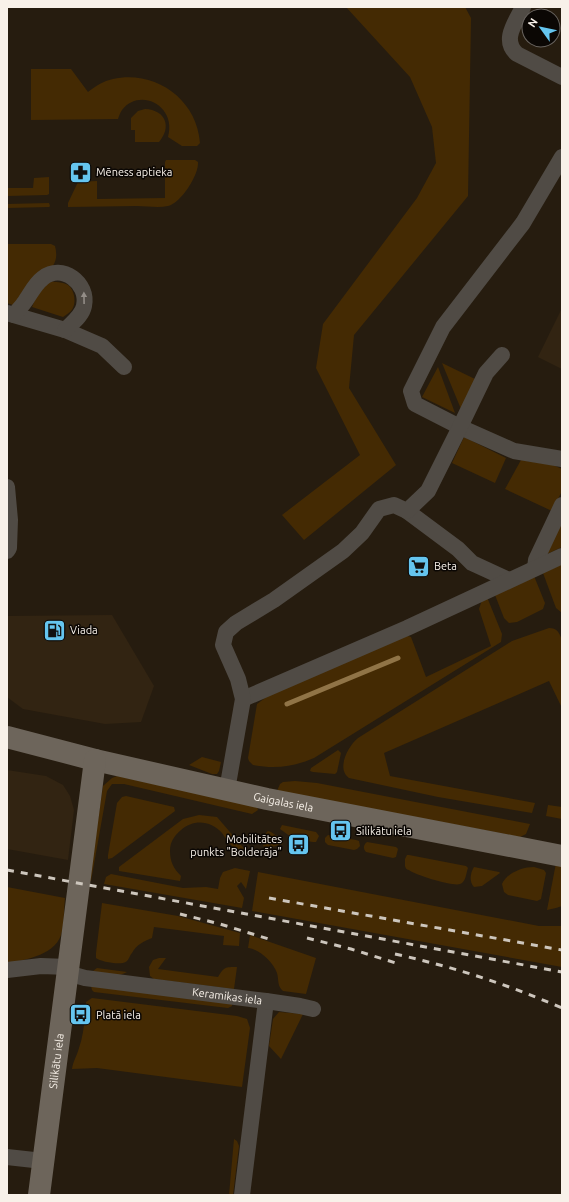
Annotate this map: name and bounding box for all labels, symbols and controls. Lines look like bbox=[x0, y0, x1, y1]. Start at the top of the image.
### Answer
north arrow bbox=[521, 8, 561, 48]
text: N bbox=[525, 16, 540, 29]
pharmacy icon: Mēness aptieka bbox=[67, 159, 93, 185]
place label: Mēness aptieka bbox=[96, 166, 172, 178]
one-way arrow bbox=[81, 292, 87, 305]
supermarket icon: Beta bbox=[405, 553, 431, 579]
place label: Beta bbox=[434, 560, 457, 572]
fuel station icon: Viada bbox=[41, 617, 67, 643]
place label: Viada bbox=[70, 624, 98, 636]
street label: Gaigalas iela bbox=[252, 790, 314, 814]
bus stop icon: Silikātu iela bbox=[328, 818, 354, 844]
place label: Silikātu iela bbox=[356, 825, 412, 837]
bus stop icon: Mobilitātes punkts "Bolderāja" bbox=[285, 832, 311, 858]
place label: Mobilitātes punkts "Bolderāja" bbox=[190, 833, 282, 858]
street label: Keramikas iela bbox=[191, 986, 263, 1006]
bus stop icon: Platā iela bbox=[67, 1002, 93, 1028]
place label: Platā iela bbox=[96, 1009, 141, 1021]
street label: Silikātu iela bbox=[47, 1033, 66, 1089]

